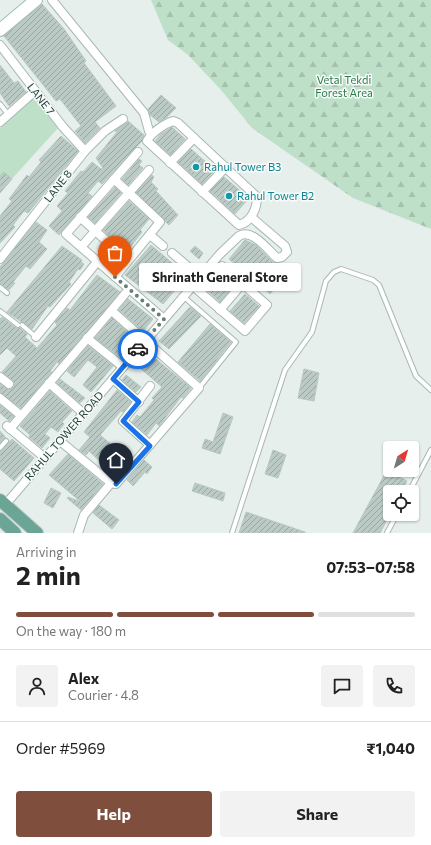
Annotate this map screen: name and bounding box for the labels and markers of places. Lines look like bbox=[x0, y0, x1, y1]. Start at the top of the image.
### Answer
place label: Rahul Tower B3 bbox=[204, 160, 281, 173]
marker: Rahul Tower B3 bbox=[191, 162, 201, 172]
place label: Rahul Tower B2 bbox=[237, 189, 314, 202]
marker: Rahul Tower B2 bbox=[224, 191, 234, 201]
pin bbox=[98, 236, 132, 277]
callout: Shrinath General Store bbox=[139, 263, 301, 291]
pin bbox=[99, 443, 133, 484]

